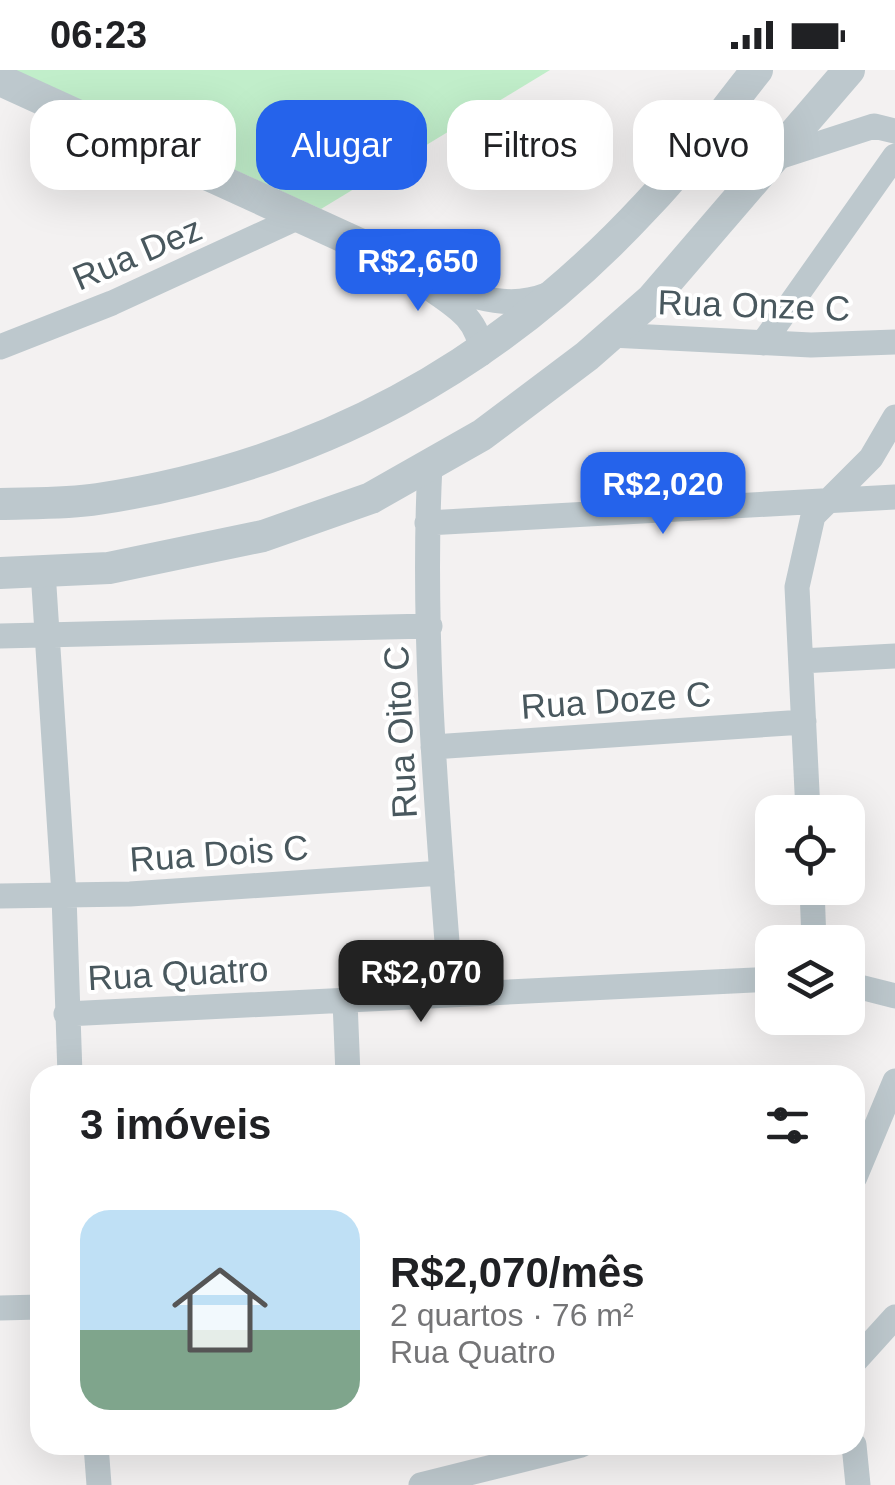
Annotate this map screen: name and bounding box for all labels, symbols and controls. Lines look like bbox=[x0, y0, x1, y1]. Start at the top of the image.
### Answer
text: 06:23 bbox=[50, 14, 147, 56]
chip: Comprar bbox=[30, 100, 236, 190]
chip: Alugar bbox=[256, 100, 427, 190]
chip: Filtros bbox=[447, 100, 613, 190]
chip: Novo bbox=[633, 100, 784, 190]
street label: Rua Dez bbox=[67, 208, 207, 298]
pin: R$2,650 bbox=[326, 229, 510, 314]
text: R$2,650 bbox=[358, 243, 478, 279]
street label: Rua Onze C bbox=[657, 282, 851, 328]
pin: R$2,020 bbox=[571, 452, 755, 537]
text: R$2,020 bbox=[603, 466, 723, 502]
street label: Rua Oito C bbox=[376, 645, 424, 819]
street label: Rua Doze C bbox=[520, 674, 712, 726]
map controls bbox=[755, 795, 865, 1035]
button: locate bbox=[755, 795, 865, 905]
street label: Rua Dois C bbox=[128, 827, 310, 879]
button: layers bbox=[755, 925, 865, 1035]
pin: R$2,070 bbox=[329, 940, 513, 1025]
street label: Rua Quatro bbox=[87, 949, 269, 997]
text: R$2,070 bbox=[361, 954, 481, 990]
icon: filters bbox=[760, 1098, 815, 1153]
text: 3 imóveis bbox=[80, 1101, 271, 1148]
text: R$2,070/mês bbox=[390, 1249, 645, 1296]
icon: home bbox=[160, 1250, 280, 1370]
text: 2 quartos · 76 m² bbox=[390, 1297, 634, 1333]
text: Rua Quatro bbox=[390, 1334, 555, 1370]

